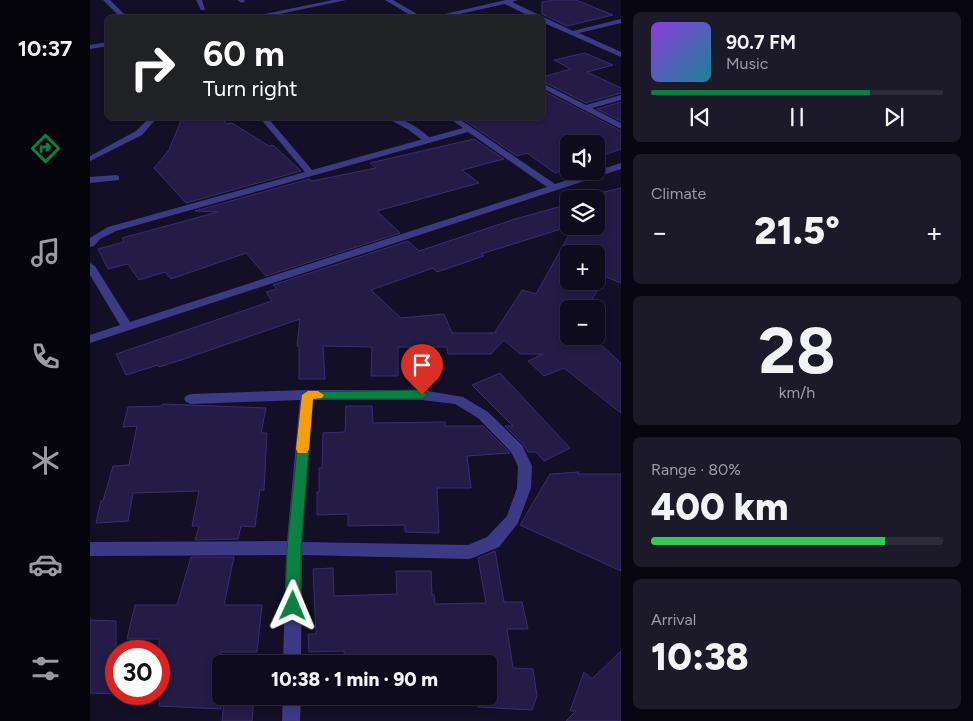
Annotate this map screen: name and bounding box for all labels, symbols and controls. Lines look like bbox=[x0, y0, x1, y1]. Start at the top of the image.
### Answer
text: 90.7 FM bbox=[726, 31, 796, 54]
text: 60 m bbox=[203, 33, 285, 75]
text: 10:37 bbox=[18, 35, 72, 62]
icon: right bbox=[120, 35, 185, 100]
text: Music bbox=[726, 54, 768, 73]
text: Turn right bbox=[203, 75, 298, 102]
icon: previous bbox=[686, 103, 714, 131]
icon: pause bbox=[783, 103, 811, 131]
icon: next bbox=[880, 103, 908, 131]
icon: directions bbox=[28, 131, 63, 166]
map controls bbox=[560, 135, 605, 345]
button: sound bbox=[560, 135, 605, 180]
text: Climate bbox=[651, 184, 706, 203]
button: layers bbox=[560, 190, 605, 235]
text: 21.5° bbox=[754, 208, 840, 254]
text: − bbox=[651, 215, 668, 249]
text: + bbox=[926, 215, 943, 249]
icon: music bbox=[28, 235, 63, 270]
button: + bbox=[560, 245, 605, 290]
button: − bbox=[560, 300, 605, 345]
text: 28 bbox=[758, 311, 836, 389]
icon: phone bbox=[28, 339, 63, 374]
pin bbox=[401, 344, 443, 395]
icon: arrive bbox=[408, 351, 436, 379]
text: km/h bbox=[779, 383, 815, 402]
icon: climate bbox=[28, 443, 63, 478]
text: Range · 80% bbox=[651, 460, 741, 479]
text: 400 km bbox=[651, 484, 789, 530]
icon: car bbox=[28, 547, 63, 582]
position arrow bbox=[266, 579, 318, 631]
text: Arrival bbox=[651, 610, 696, 629]
text: 10:38 bbox=[651, 634, 749, 680]
speed limit sign: 30 bbox=[105, 640, 170, 705]
icon: filters bbox=[28, 651, 63, 686]
text: 10:38 · 1 min · 90 m bbox=[271, 668, 438, 691]

